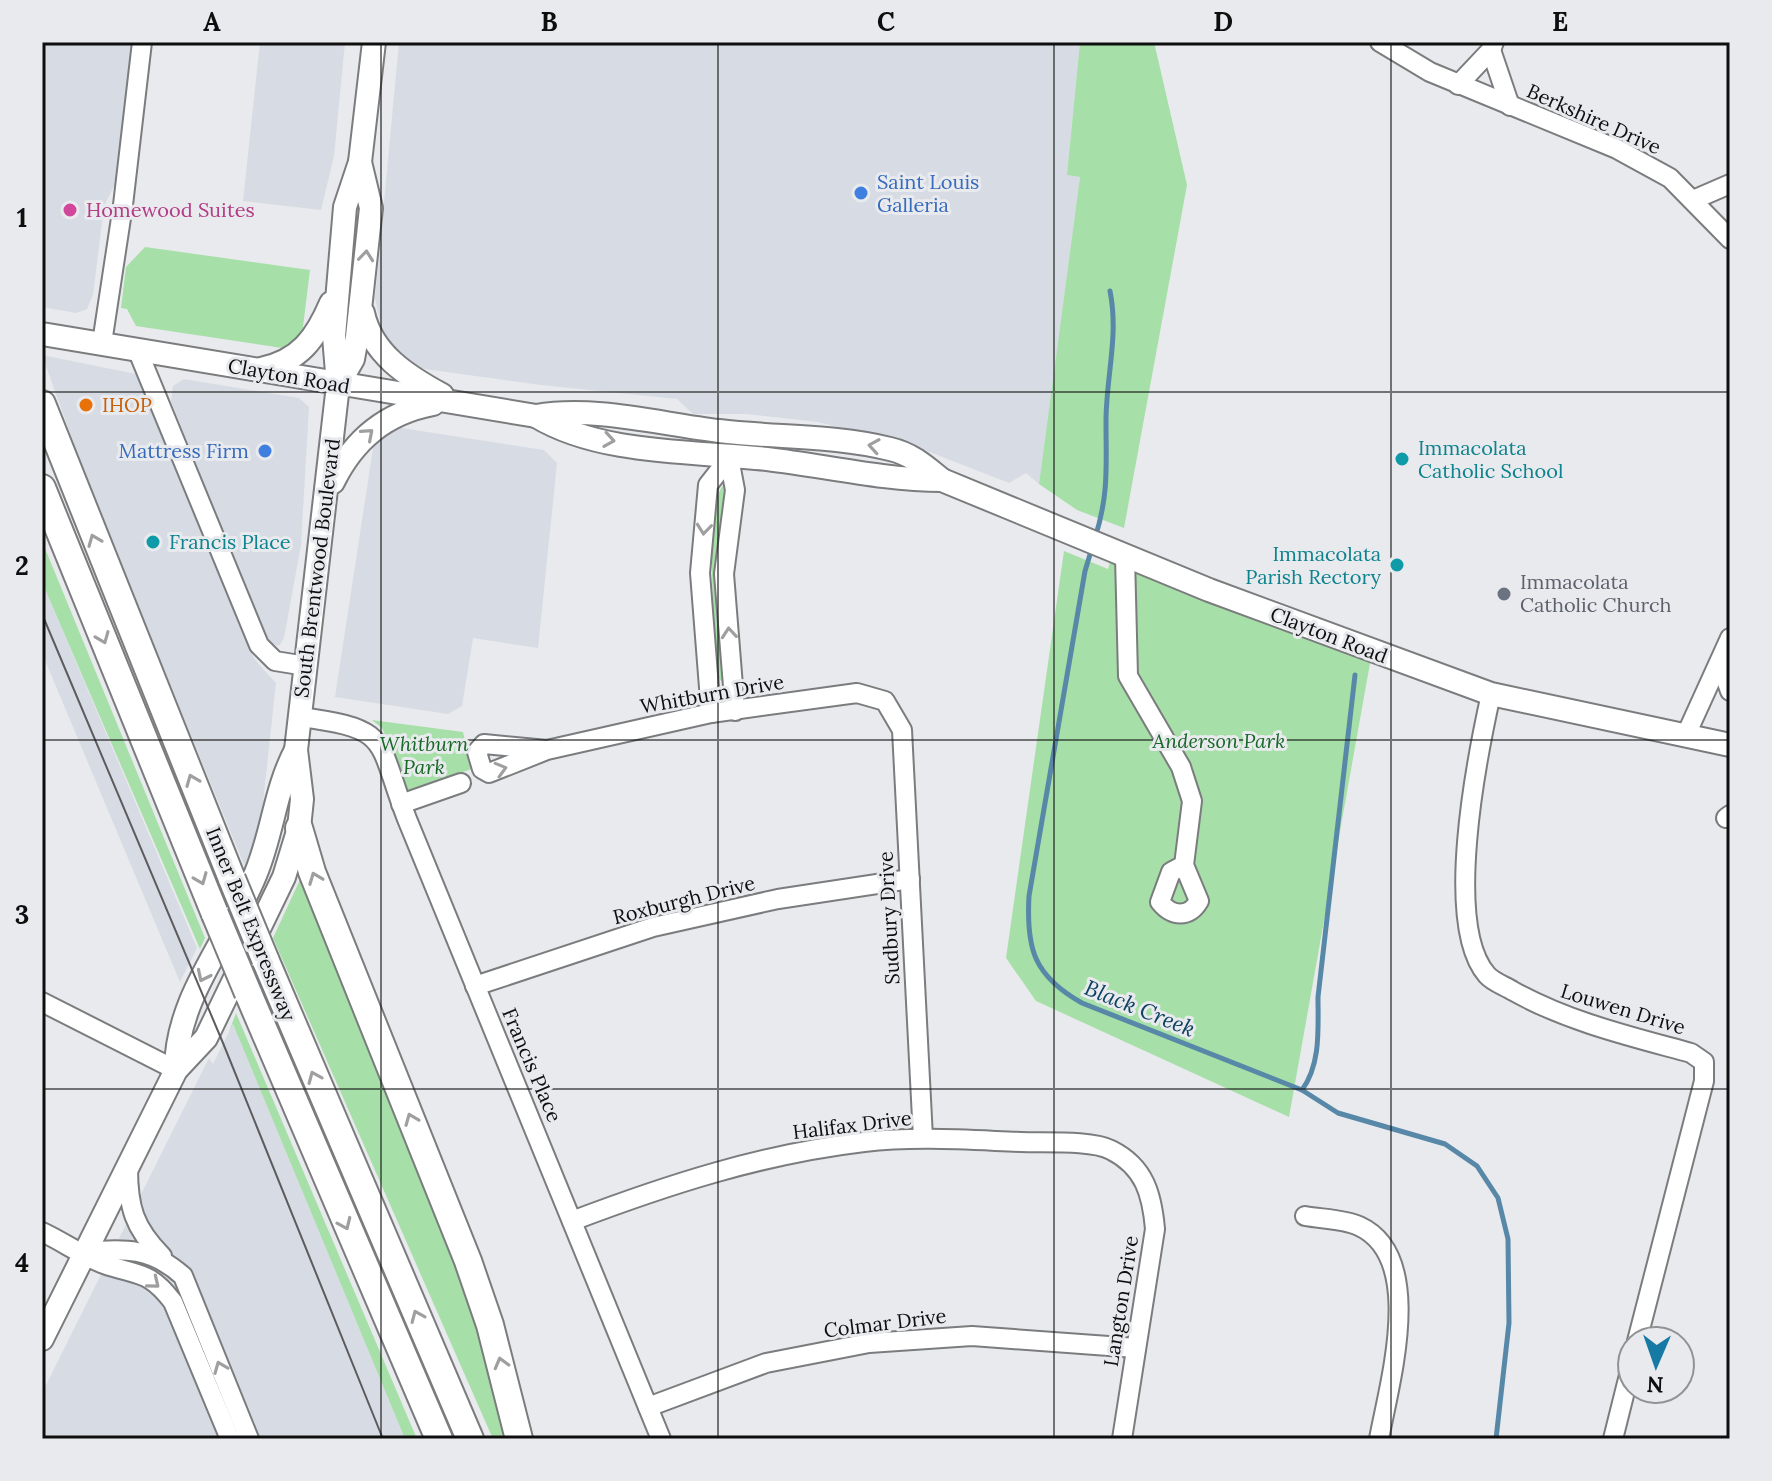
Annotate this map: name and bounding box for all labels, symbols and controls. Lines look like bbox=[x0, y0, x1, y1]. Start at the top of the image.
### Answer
text: A bbox=[203, 5, 221, 38]
text: B bbox=[540, 5, 558, 38]
text: C bbox=[877, 5, 895, 38]
text: D bbox=[1213, 5, 1233, 38]
text: E bbox=[1552, 5, 1568, 38]
street label: Berkshire Drive bbox=[1523, 78, 1665, 159]
place label: Saint Louis Galleria bbox=[877, 169, 979, 217]
marker: Saint Louis Galleria bbox=[852, 184, 870, 202]
place label: Homewood Suites bbox=[86, 197, 255, 222]
text: 1 bbox=[17, 201, 27, 234]
marker: Homewood Suites bbox=[61, 201, 79, 219]
one-way arrow bbox=[357, 249, 374, 262]
street label: Clayton Road bbox=[226, 352, 352, 399]
place label: IHOP bbox=[102, 392, 152, 417]
marker: IHOP bbox=[77, 396, 95, 414]
one-way arrow bbox=[359, 429, 374, 444]
one-way arrow bbox=[602, 431, 616, 448]
place label: Immacolata Catholic School bbox=[1418, 435, 1563, 483]
street label: South Brentwood Boulevard bbox=[288, 437, 345, 699]
place label: Mattress Firm bbox=[119, 438, 249, 463]
one-way arrow bbox=[867, 439, 881, 456]
marker: Mattress Firm bbox=[256, 442, 274, 460]
marker: Immacolata Catholic School bbox=[1393, 450, 1411, 468]
one-way arrow bbox=[696, 523, 713, 536]
place label: Francis Place bbox=[169, 529, 291, 554]
marker: Francis Place bbox=[144, 533, 162, 551]
one-way arrow bbox=[88, 534, 104, 548]
place label: Immacolata Parish Rectory bbox=[1245, 541, 1381, 589]
text: 2 bbox=[15, 549, 29, 582]
marker: Immacolata Parish Rectory bbox=[1388, 556, 1406, 574]
place label: Immacolata Catholic Church bbox=[1520, 569, 1672, 617]
marker: Immacolata Catholic Church bbox=[1495, 585, 1513, 603]
street label: Clayton Road bbox=[1267, 601, 1391, 668]
one-way arrow bbox=[721, 626, 738, 639]
one-way arrow bbox=[93, 630, 110, 644]
street label: Whitburn Drive bbox=[638, 669, 786, 718]
park label: Anderson Park bbox=[1152, 728, 1285, 753]
park label: Whitburn Park bbox=[379, 731, 469, 779]
one-way arrow bbox=[493, 762, 507, 778]
one-way arrow bbox=[186, 774, 202, 789]
street label: Inner Belt Expressway bbox=[201, 823, 302, 1025]
street label: Sudbury Drive bbox=[873, 851, 904, 985]
street label: Roxburgh Drive bbox=[610, 870, 758, 929]
one-way arrow bbox=[191, 871, 208, 885]
one-way arrow bbox=[308, 872, 325, 886]
text: 3 bbox=[15, 898, 29, 931]
one-way arrow bbox=[197, 968, 213, 983]
water label: Black Creek bbox=[1081, 973, 1199, 1043]
street label: Louwen Drive bbox=[1558, 978, 1689, 1039]
street label: Francis Place bbox=[497, 1004, 568, 1126]
one-way arrow bbox=[308, 1071, 324, 1085]
street label: Halifax Drive bbox=[791, 1105, 913, 1144]
one-way arrow bbox=[404, 1113, 421, 1127]
one-way arrow bbox=[335, 1215, 351, 1230]
street label: Langton Drive bbox=[1098, 1233, 1143, 1368]
text: 4 bbox=[15, 1246, 29, 1279]
one-way arrow bbox=[145, 1273, 160, 1287]
street label: Colmar Drive bbox=[822, 1303, 948, 1342]
one-way arrow bbox=[410, 1310, 426, 1324]
north arrow bbox=[1616, 1325, 1696, 1405]
one-way arrow bbox=[493, 1357, 510, 1371]
one-way arrow bbox=[213, 1361, 230, 1375]
text: N bbox=[1646, 1371, 1664, 1399]

